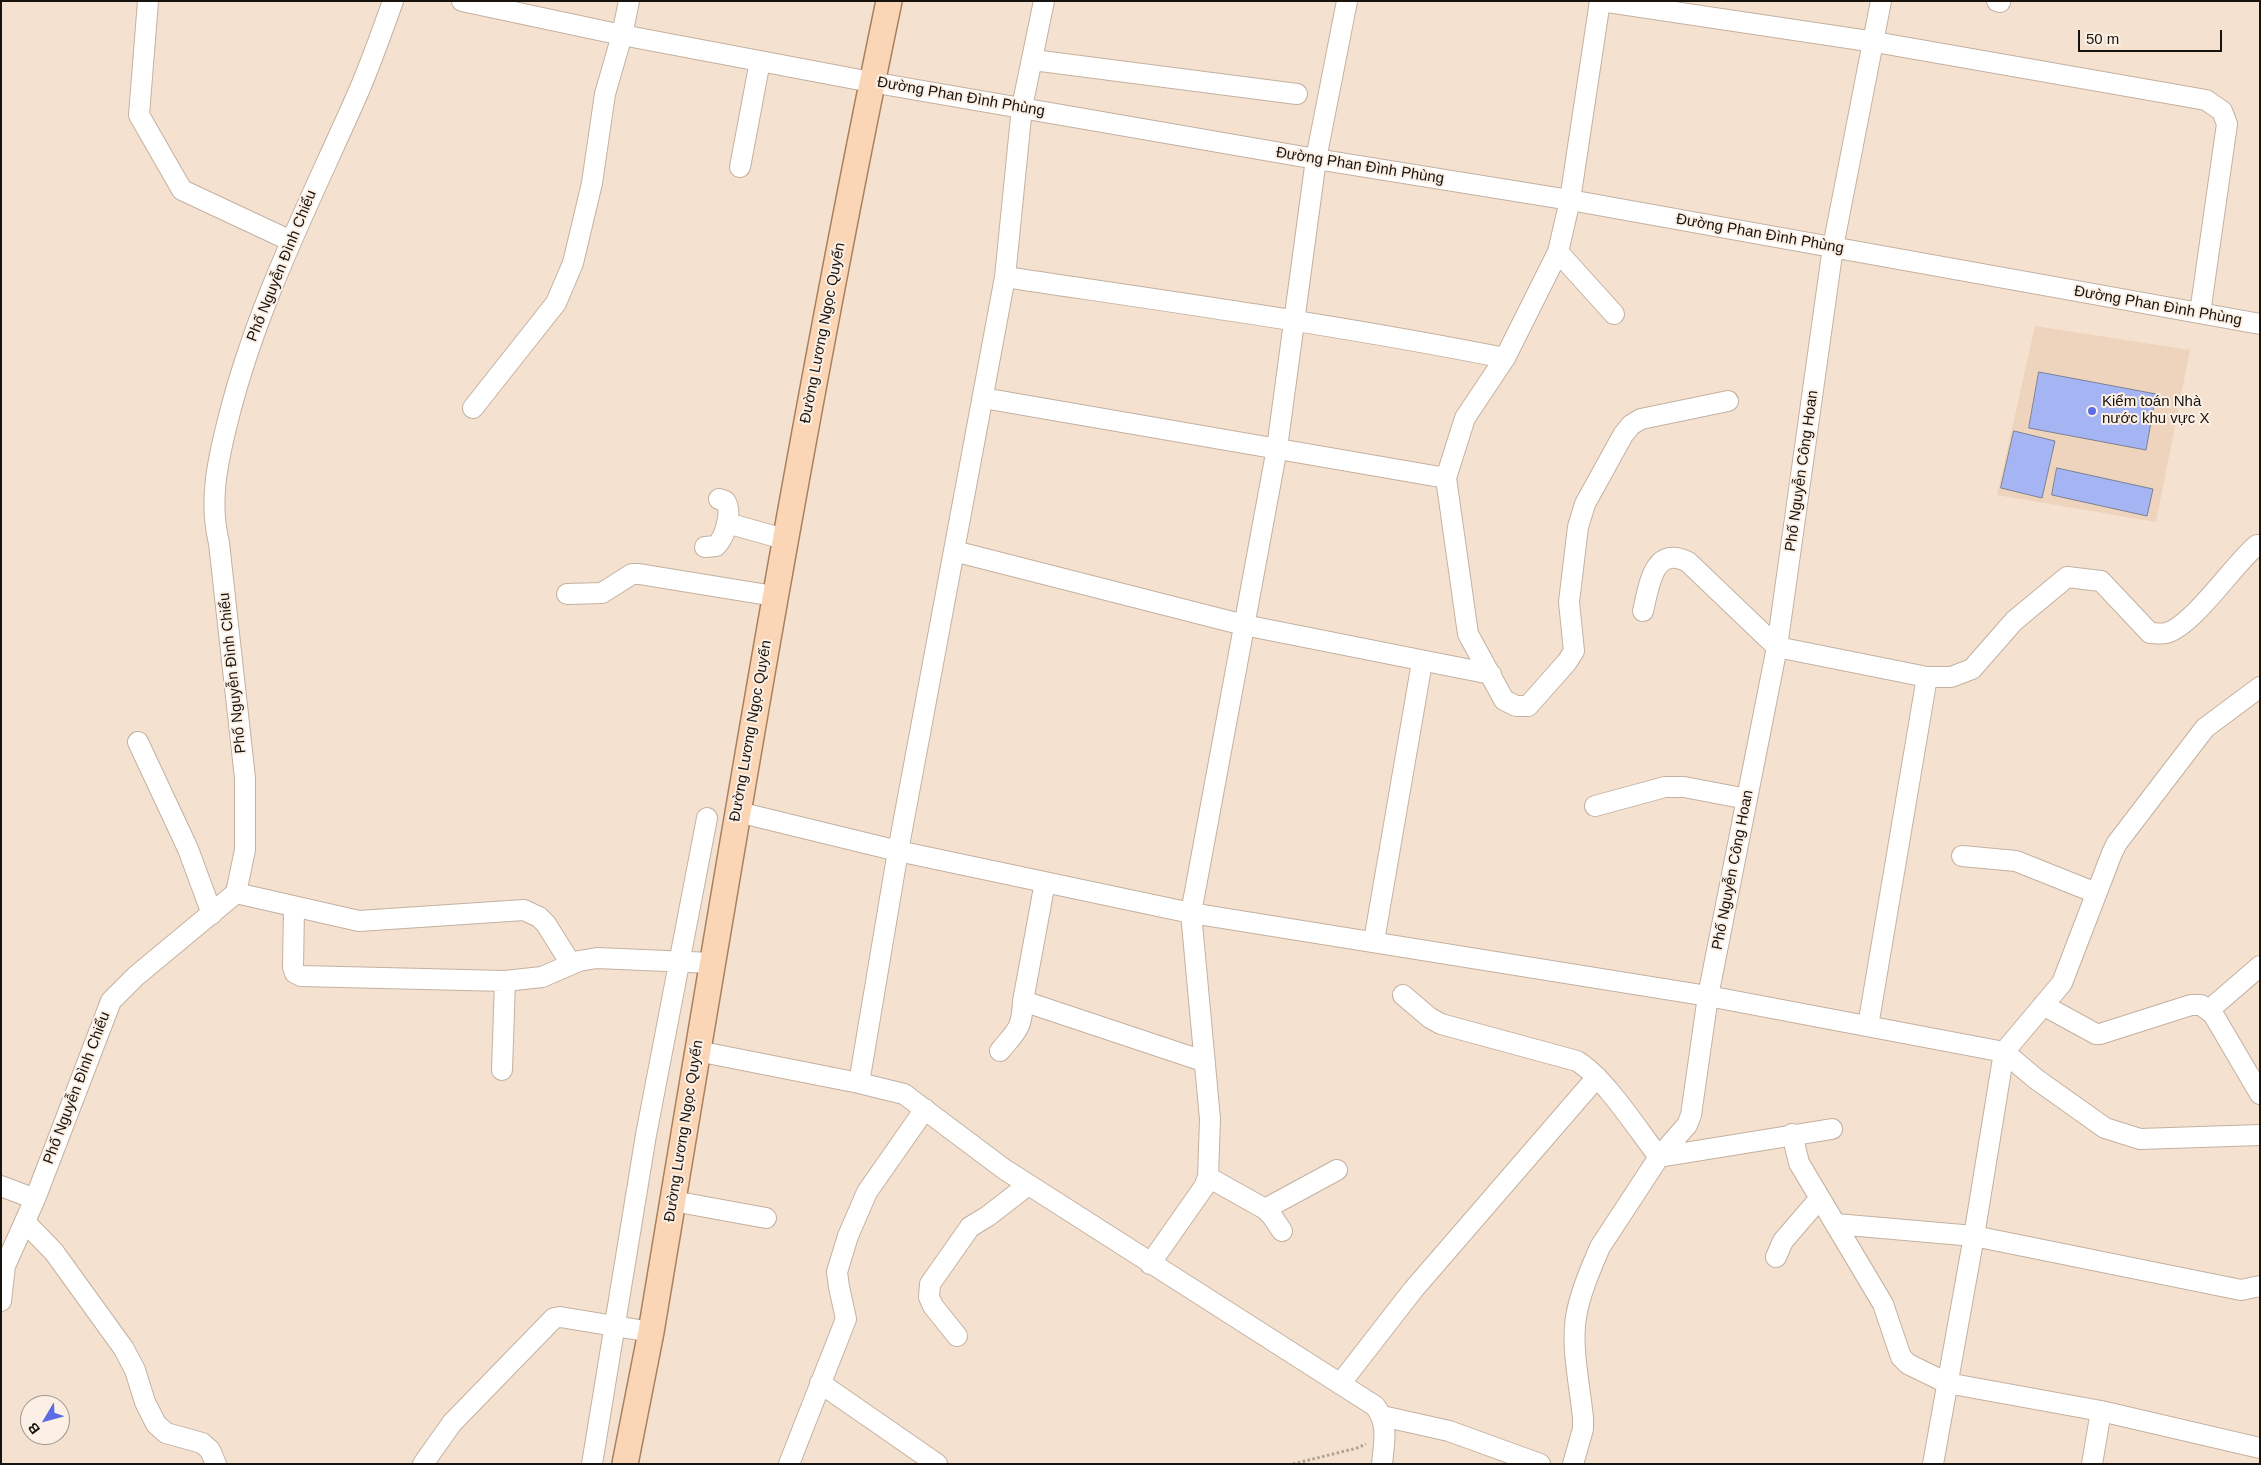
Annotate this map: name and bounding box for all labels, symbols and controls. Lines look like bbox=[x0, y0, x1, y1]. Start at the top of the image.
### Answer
scale bar bbox=[2081, 20, 2225, 52]
text: 50 m bbox=[2086, 30, 2119, 47]
street label: Đường Phan Đình Phùng bbox=[876, 73, 1046, 121]
street label: Đường Phan Đình Phùng bbox=[1275, 144, 1445, 188]
street label: Phố Nguyễn Đình Chiểu bbox=[243, 188, 321, 344]
street label: Đường Phan Đình Phùng bbox=[1675, 210, 1845, 258]
street label: Đường Lương Ngọc Quyến bbox=[797, 241, 849, 425]
street label: Đường Phan Đình Phùng bbox=[2073, 282, 2243, 330]
street label: Phố Nguyễn Công Hoan bbox=[1782, 389, 1822, 553]
place label: Kiểm toán Nhà nước khu vực X bbox=[2102, 393, 2209, 428]
marker: Kiểm toán Nhà nước khu vực X bbox=[2086, 405, 2098, 417]
street label: Phố Nguyễn Đình Chiểu bbox=[216, 592, 250, 754]
street label: Đường Lương Ngọc Quyến bbox=[726, 639, 776, 823]
street label: Phố Nguyễn Công Hoan bbox=[1709, 788, 1757, 952]
street label: Phố Nguyễn Đình Chiểu bbox=[40, 1009, 114, 1167]
street label: Đường Lương Ngọc Quyến bbox=[661, 1039, 707, 1223]
north arrow bbox=[20, 1395, 70, 1445]
text: B bbox=[24, 1420, 43, 1437]

